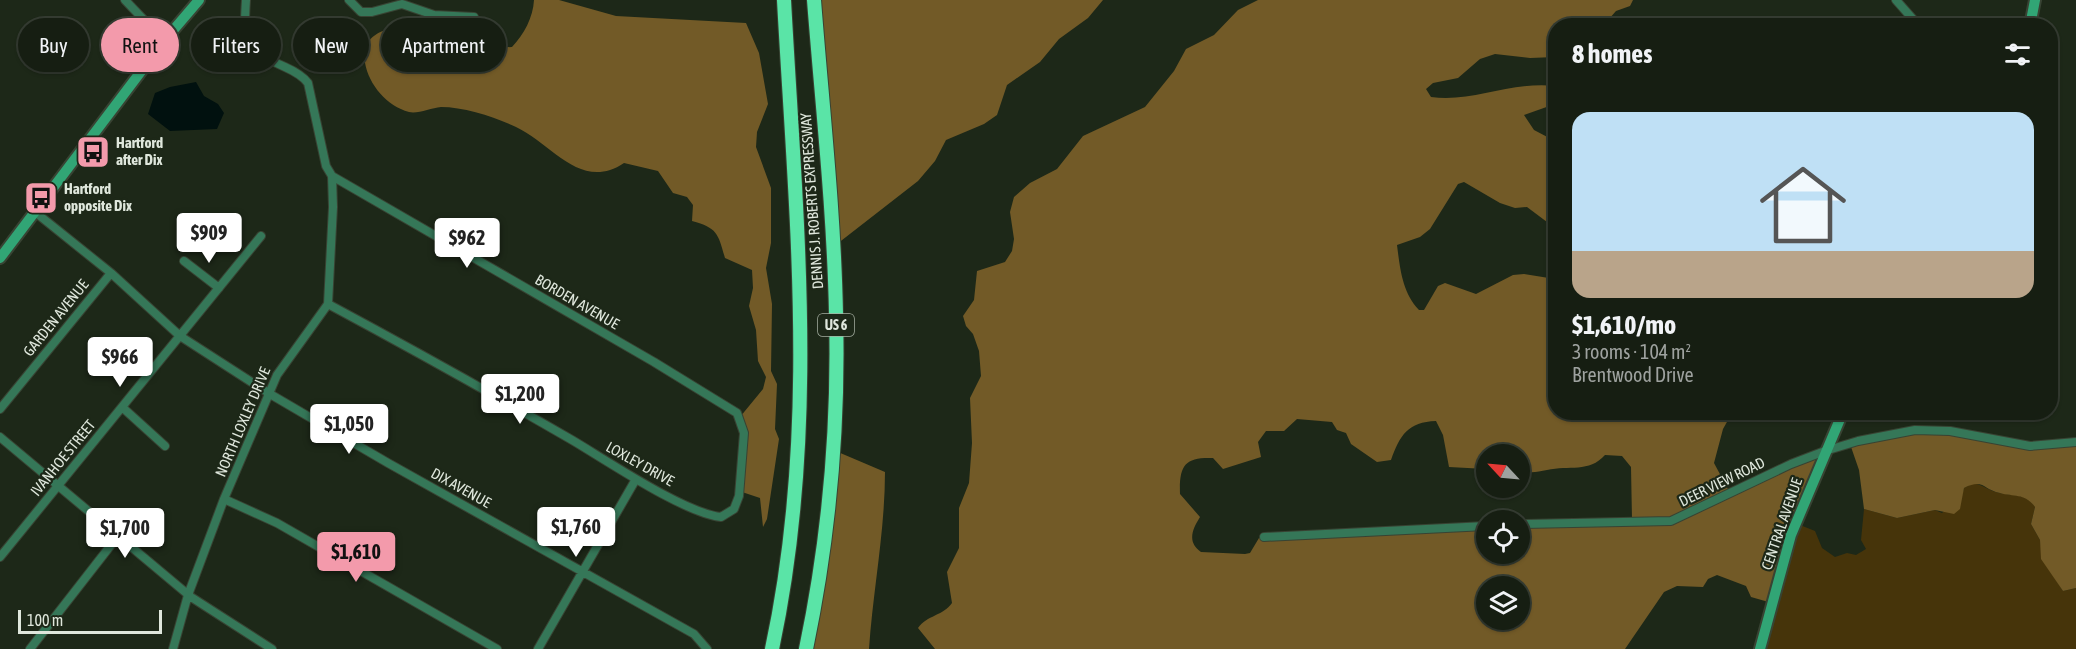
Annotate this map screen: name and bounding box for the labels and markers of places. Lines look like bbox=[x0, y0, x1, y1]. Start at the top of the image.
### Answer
bus stop icon: Hartford after Dix bbox=[75, 134, 111, 170]
place label: Hartford after Dix bbox=[116, 134, 163, 168]
bus stop icon: Hartford opposite Dix bbox=[23, 180, 59, 216]
place label: Hartford opposite Dix bbox=[64, 180, 132, 214]
pin: $909 bbox=[173, 213, 245, 264]
pin: $962 bbox=[431, 218, 503, 269]
pin: $966 bbox=[84, 337, 156, 388]
pin: $1,200 bbox=[471, 374, 569, 425]
pin: $1,050 bbox=[300, 404, 398, 455]
pin: $1,760 bbox=[527, 507, 625, 558]
pin: $1,700 bbox=[76, 508, 174, 559]
pin: $1,610 bbox=[307, 532, 405, 583]

